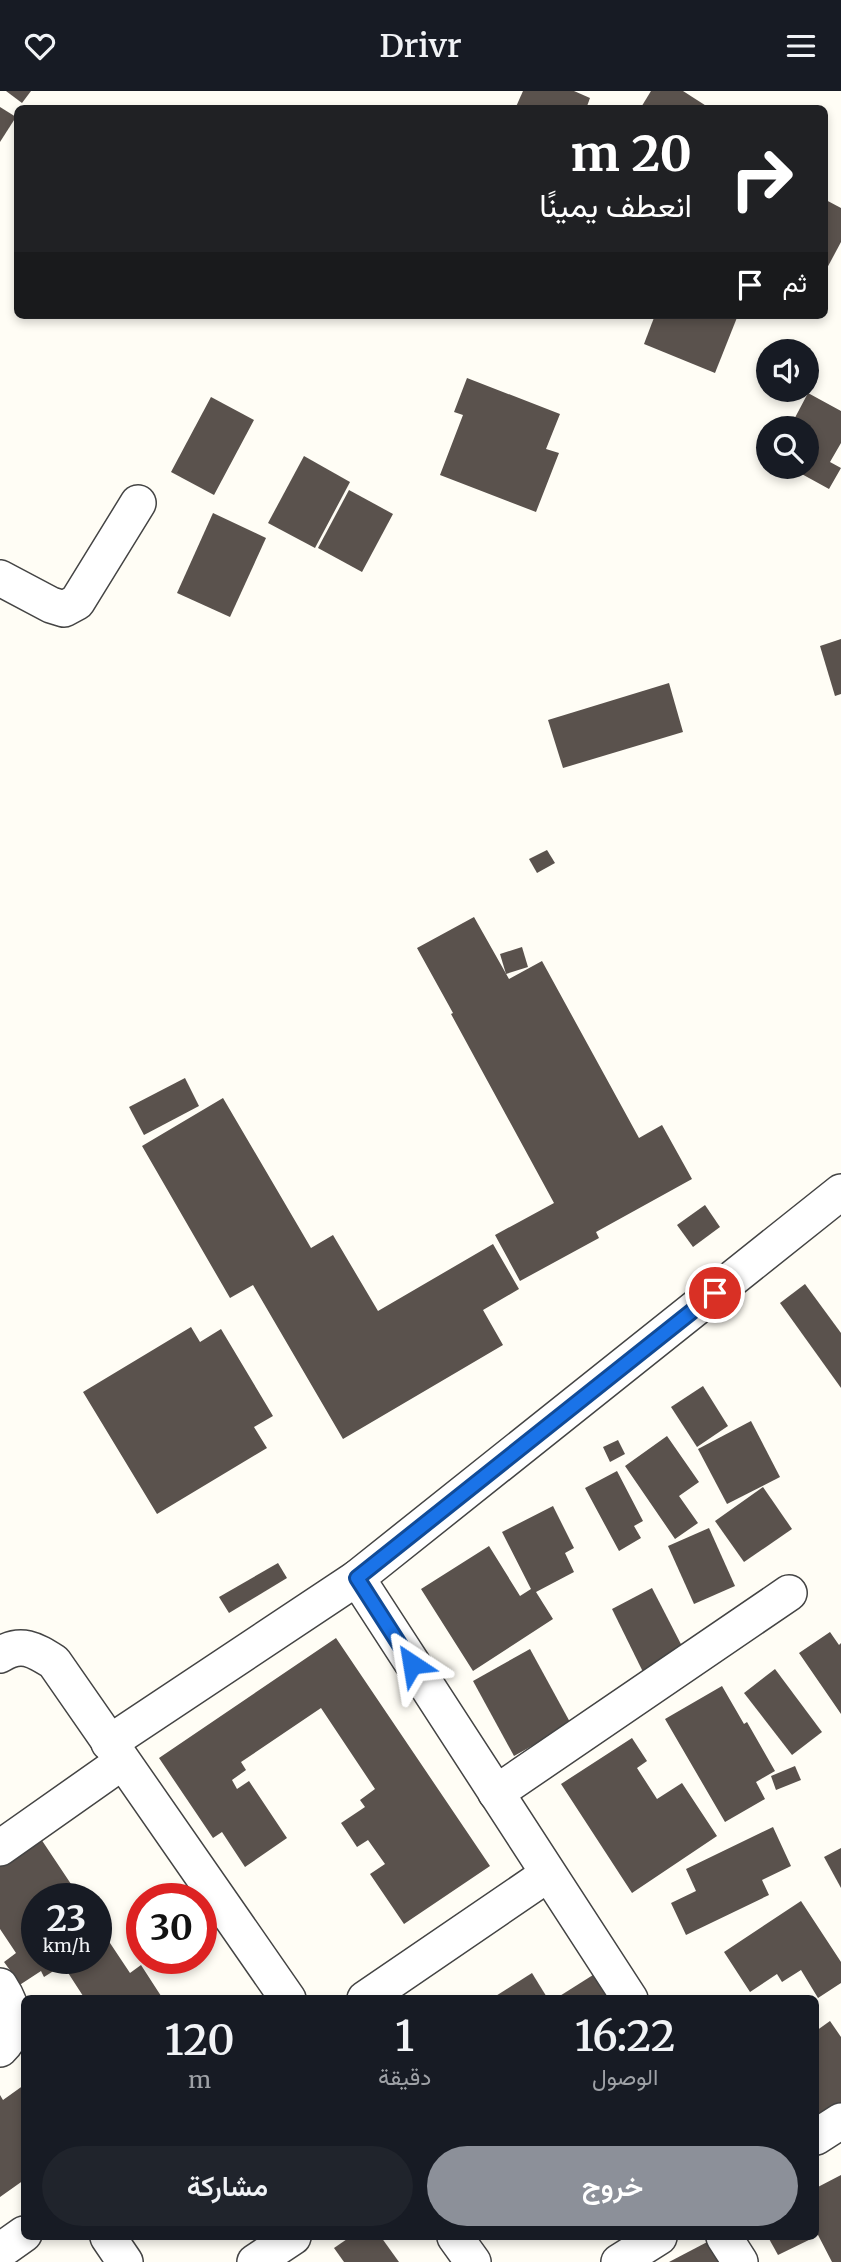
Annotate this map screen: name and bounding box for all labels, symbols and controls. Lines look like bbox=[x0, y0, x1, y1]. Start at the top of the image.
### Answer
text: Drivr bbox=[380, 26, 462, 66]
icon: heart bbox=[21, 27, 59, 65]
icon: menu bbox=[782, 27, 820, 65]
text: 20 m bbox=[571, 123, 692, 184]
icon: right bbox=[716, 133, 807, 224]
text: انعطف يمينًا bbox=[539, 186, 692, 226]
icon: arrive bbox=[731, 266, 769, 304]
text: ثم bbox=[783, 266, 807, 299]
map controls bbox=[756, 339, 819, 479]
button: sound bbox=[756, 339, 819, 402]
button: search bbox=[756, 416, 819, 479]
pin bbox=[685, 1263, 745, 1323]
icon: arrive bbox=[696, 1274, 734, 1312]
position arrow bbox=[375, 1627, 449, 1701]
speed limit sign: 30 bbox=[126, 1883, 217, 1974]
text: 23 bbox=[47, 1897, 86, 1941]
text: km/h bbox=[43, 1934, 90, 1957]
text: 1 bbox=[395, 2010, 414, 2062]
text: 16:22 bbox=[575, 2010, 676, 2062]
text: 120 bbox=[164, 2014, 235, 2066]
text: دقيقة bbox=[378, 2062, 431, 2091]
text: الوصول bbox=[592, 2062, 658, 2091]
text: m bbox=[188, 2065, 211, 2094]
button: مشاركة bbox=[42, 2146, 413, 2226]
button: خروج bbox=[427, 2146, 798, 2226]

